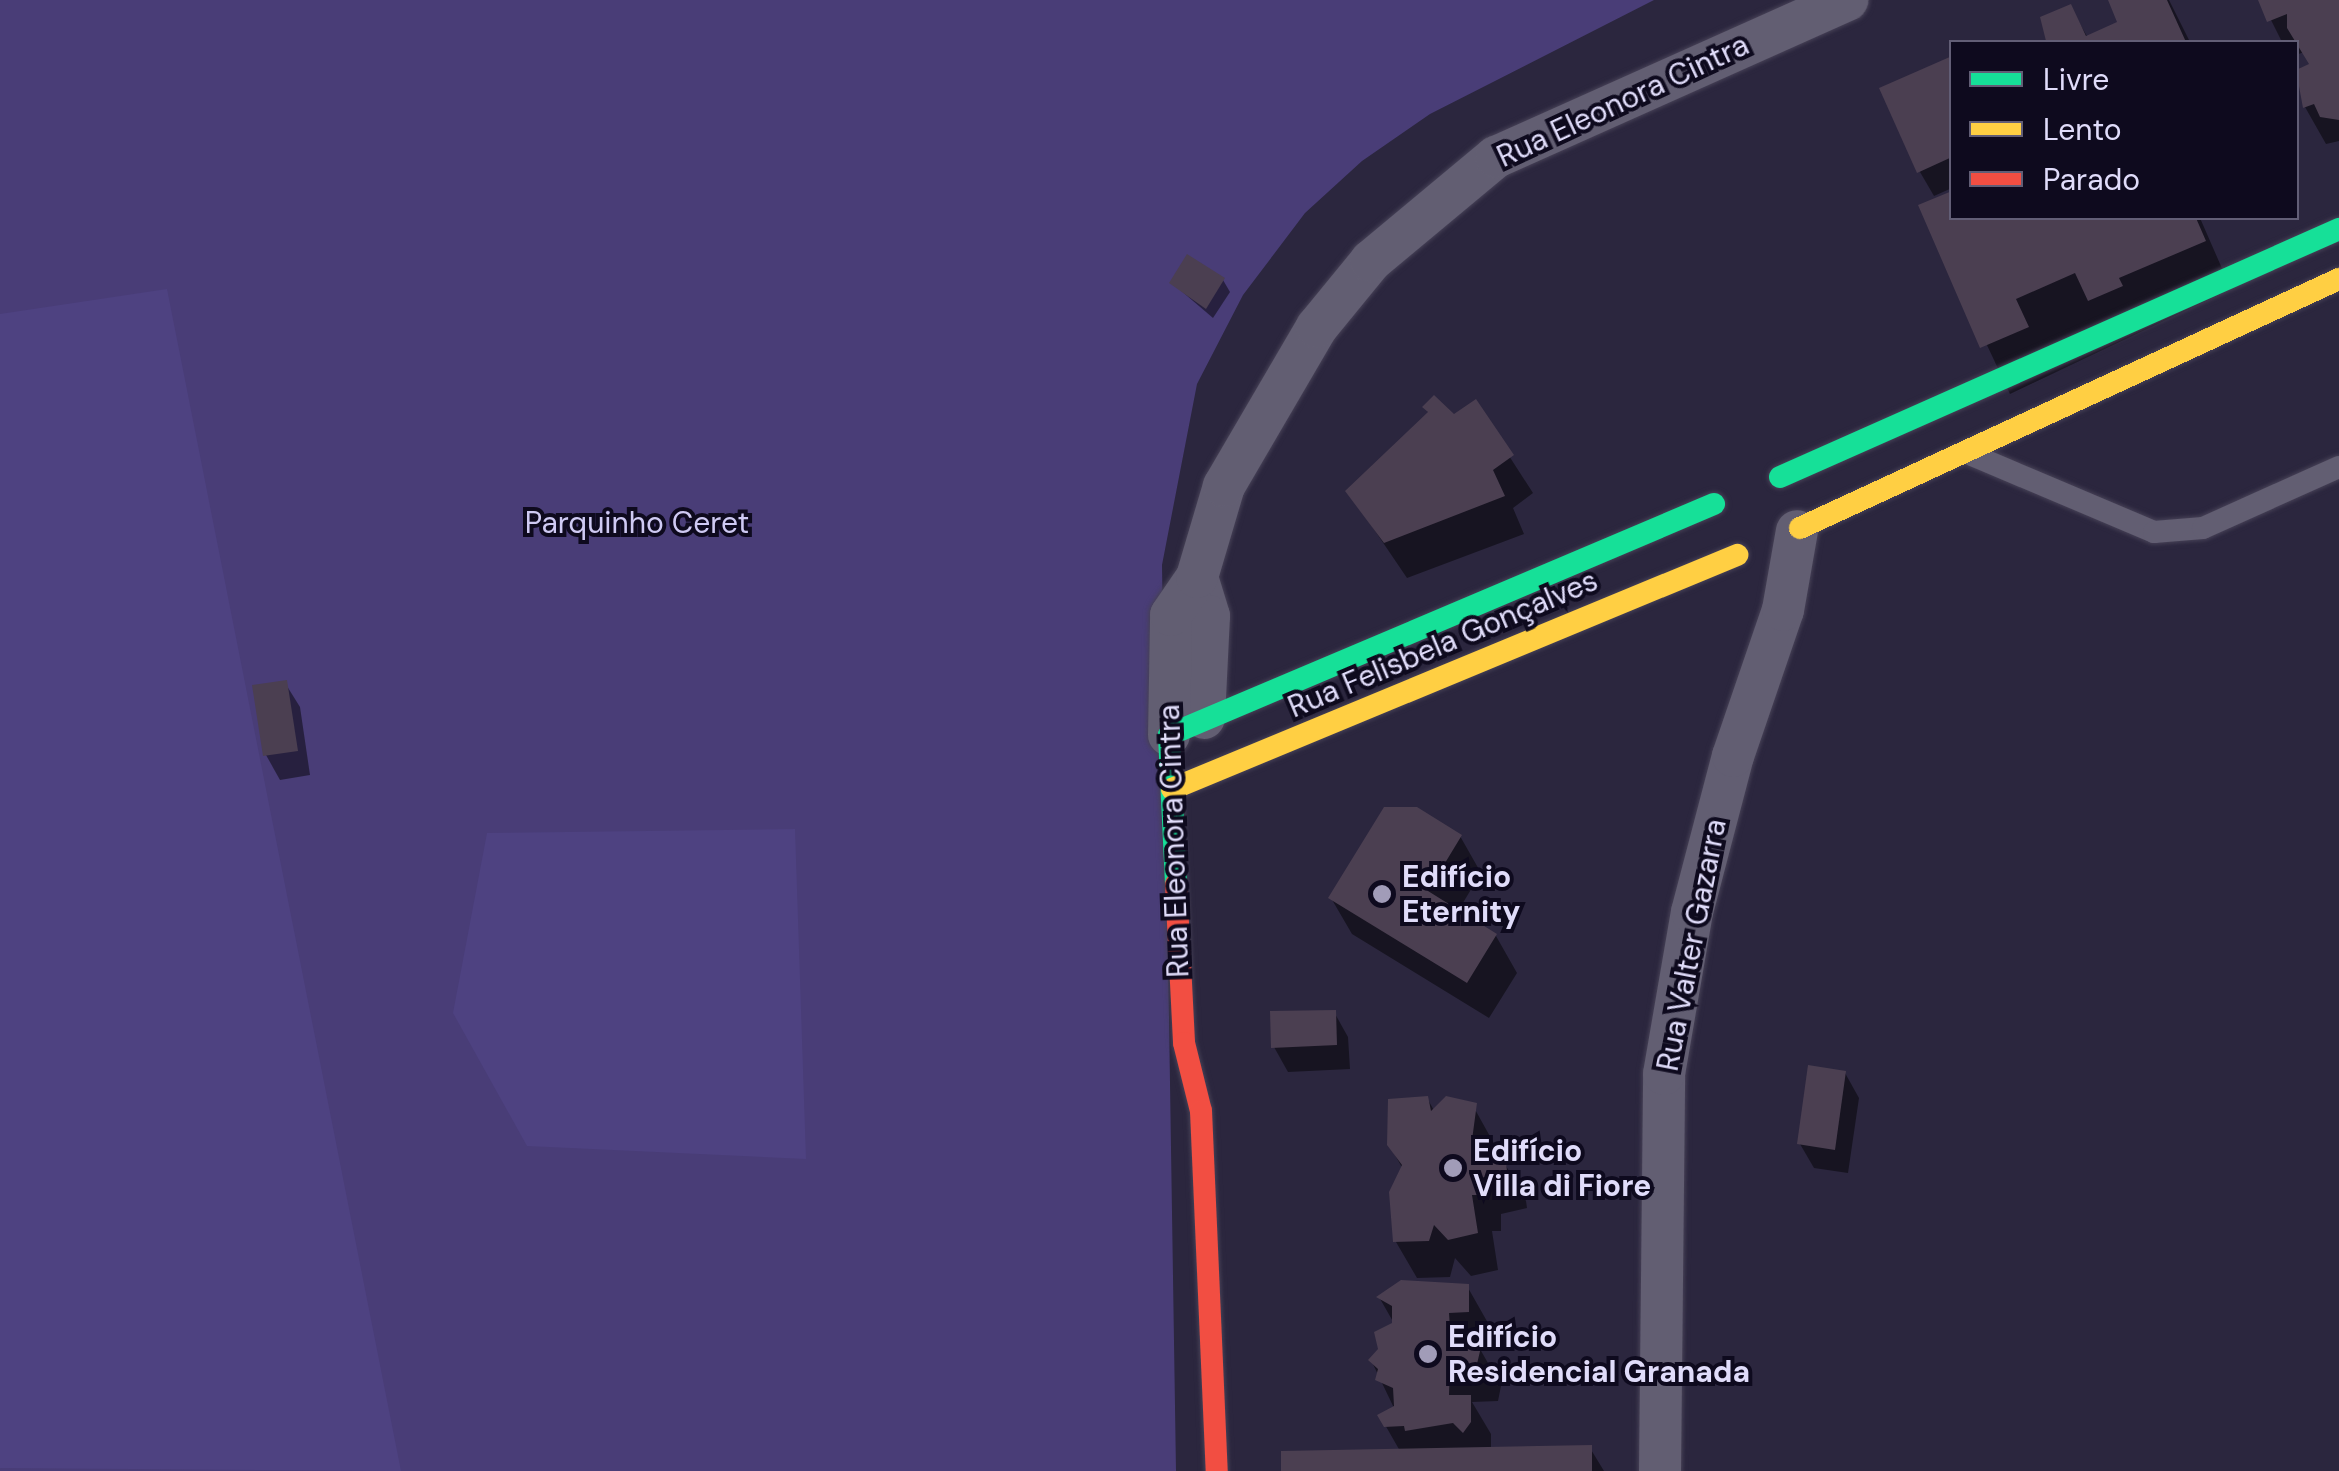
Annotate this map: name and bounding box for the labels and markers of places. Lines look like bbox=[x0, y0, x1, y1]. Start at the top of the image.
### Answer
place label: Edifício Eternity bbox=[1402, 859, 1520, 930]
marker: Edifício Eternity bbox=[1371, 883, 1393, 905]
place label: Edifício Villa di Fiore bbox=[1473, 1133, 1651, 1204]
marker: Edifício Villa di Fiore bbox=[1442, 1157, 1464, 1179]
place label: Edifício Residencial Granada bbox=[1448, 1319, 1750, 1390]
marker: Edifício Residencial Granada bbox=[1417, 1343, 1439, 1365]

